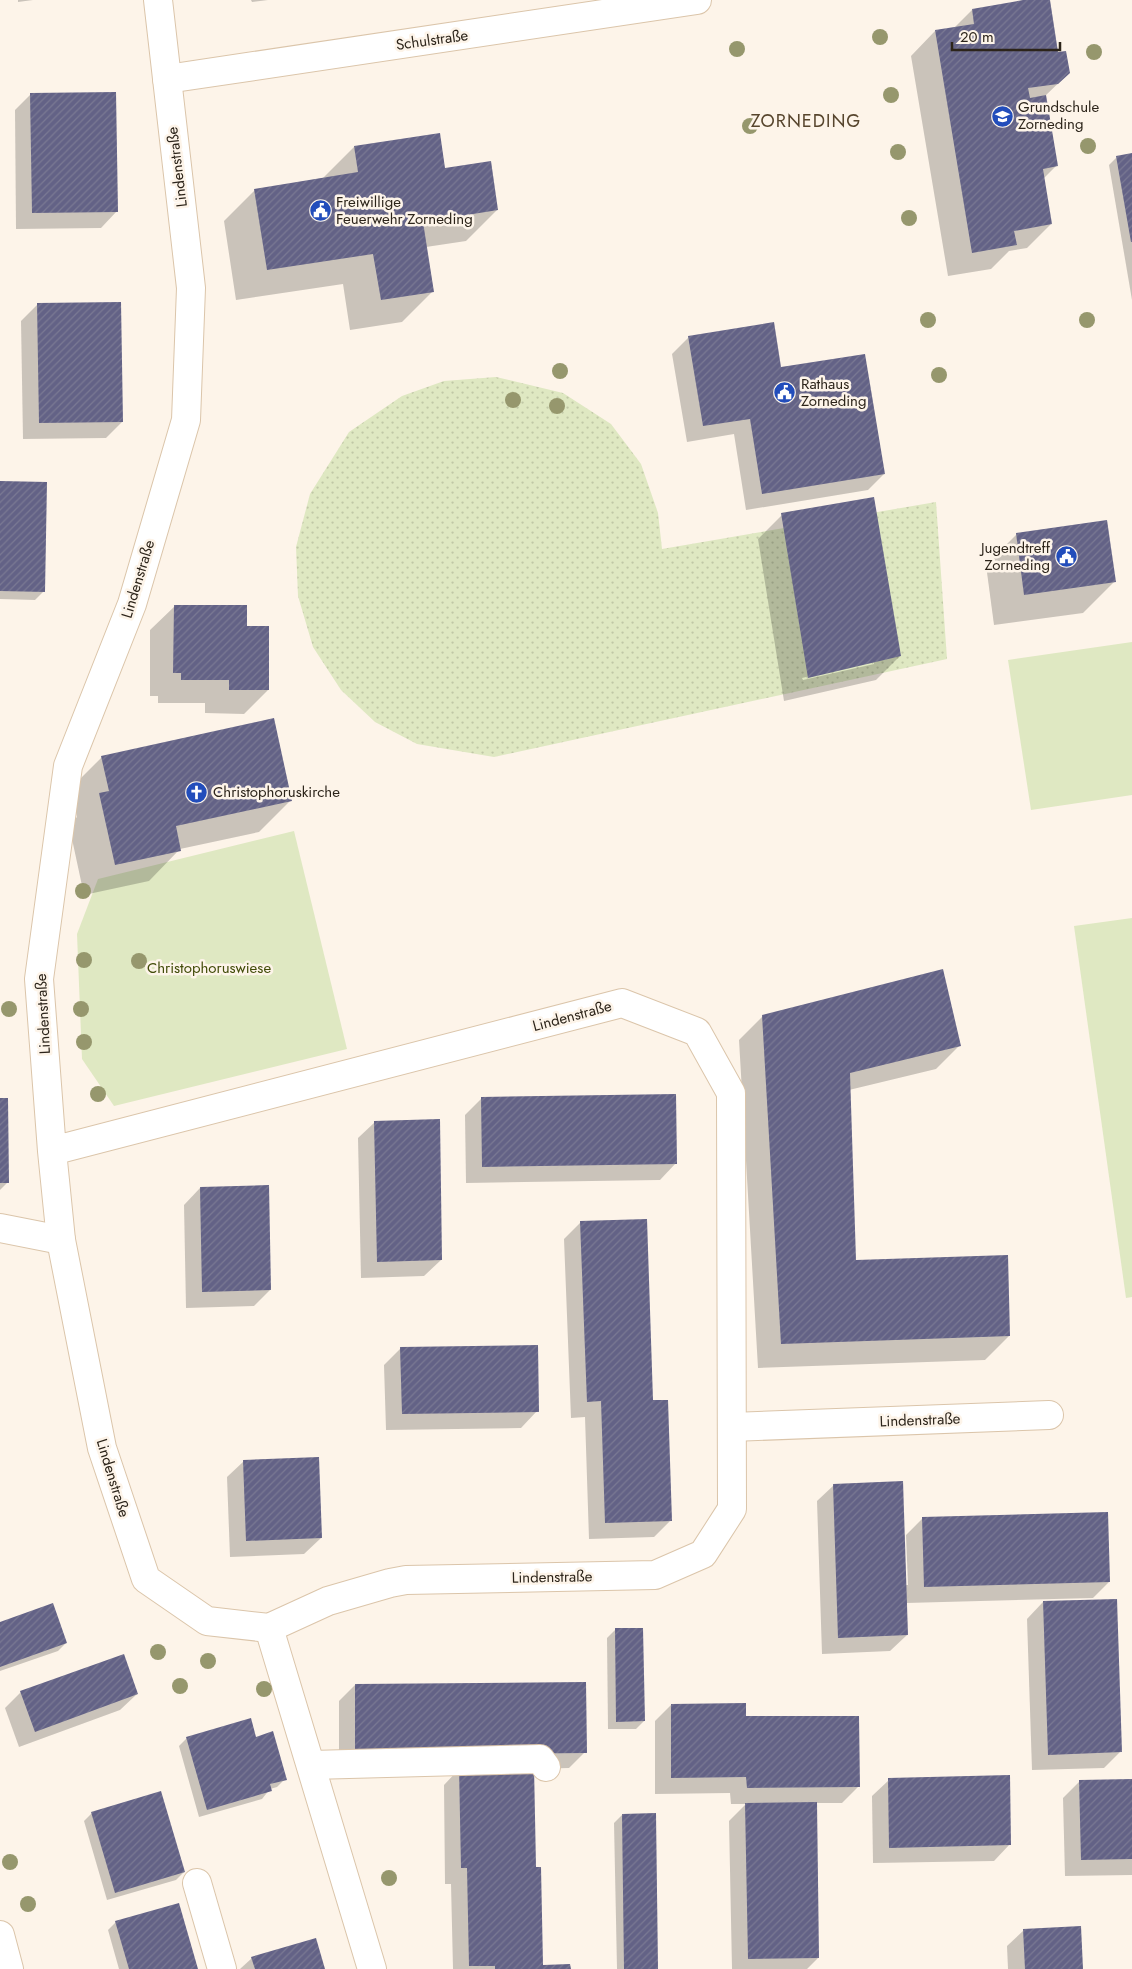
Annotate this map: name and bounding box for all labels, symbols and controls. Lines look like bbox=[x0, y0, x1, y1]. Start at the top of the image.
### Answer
scale bar bbox=[952, 20, 1060, 52]
street label: Schulstraße bbox=[394, 24, 470, 56]
text: 20 m bbox=[960, 26, 994, 48]
place label: Grundschule Zorneding bbox=[1018, 96, 1099, 135]
school or university icon: Grundschule Zorneding bbox=[990, 104, 1014, 128]
district label: ZORNEDING bbox=[751, 108, 861, 134]
street label: Lindenstraße bbox=[161, 125, 193, 208]
place label: Freiwillige Feuerwehr Zorneding bbox=[336, 191, 473, 230]
public building icon: Freiwillige Feuerwehr Zorneding bbox=[308, 199, 332, 223]
place label: Rathaus Zorneding bbox=[801, 373, 867, 412]
public building icon: Rathaus Zorneding bbox=[773, 381, 797, 405]
street label: Lindenstraße bbox=[116, 537, 160, 621]
place label: Jugendtreff Zorneding bbox=[979, 537, 1051, 576]
public building icon: Jugendtreff Zorneding bbox=[1054, 545, 1078, 569]
church icon: Christophoruskirche bbox=[185, 780, 209, 804]
place label: Christophoruskirche bbox=[213, 781, 340, 803]
park label: Christophoruswiese bbox=[147, 957, 271, 979]
street label: Lindenstraße bbox=[30, 973, 56, 1055]
street label: Lindenstraße bbox=[530, 995, 614, 1037]
street label: Lindenstraße bbox=[879, 1408, 961, 1432]
street label: Lindenstraße bbox=[91, 1436, 135, 1520]
street label: Lindenstraße bbox=[511, 1565, 593, 1589]

